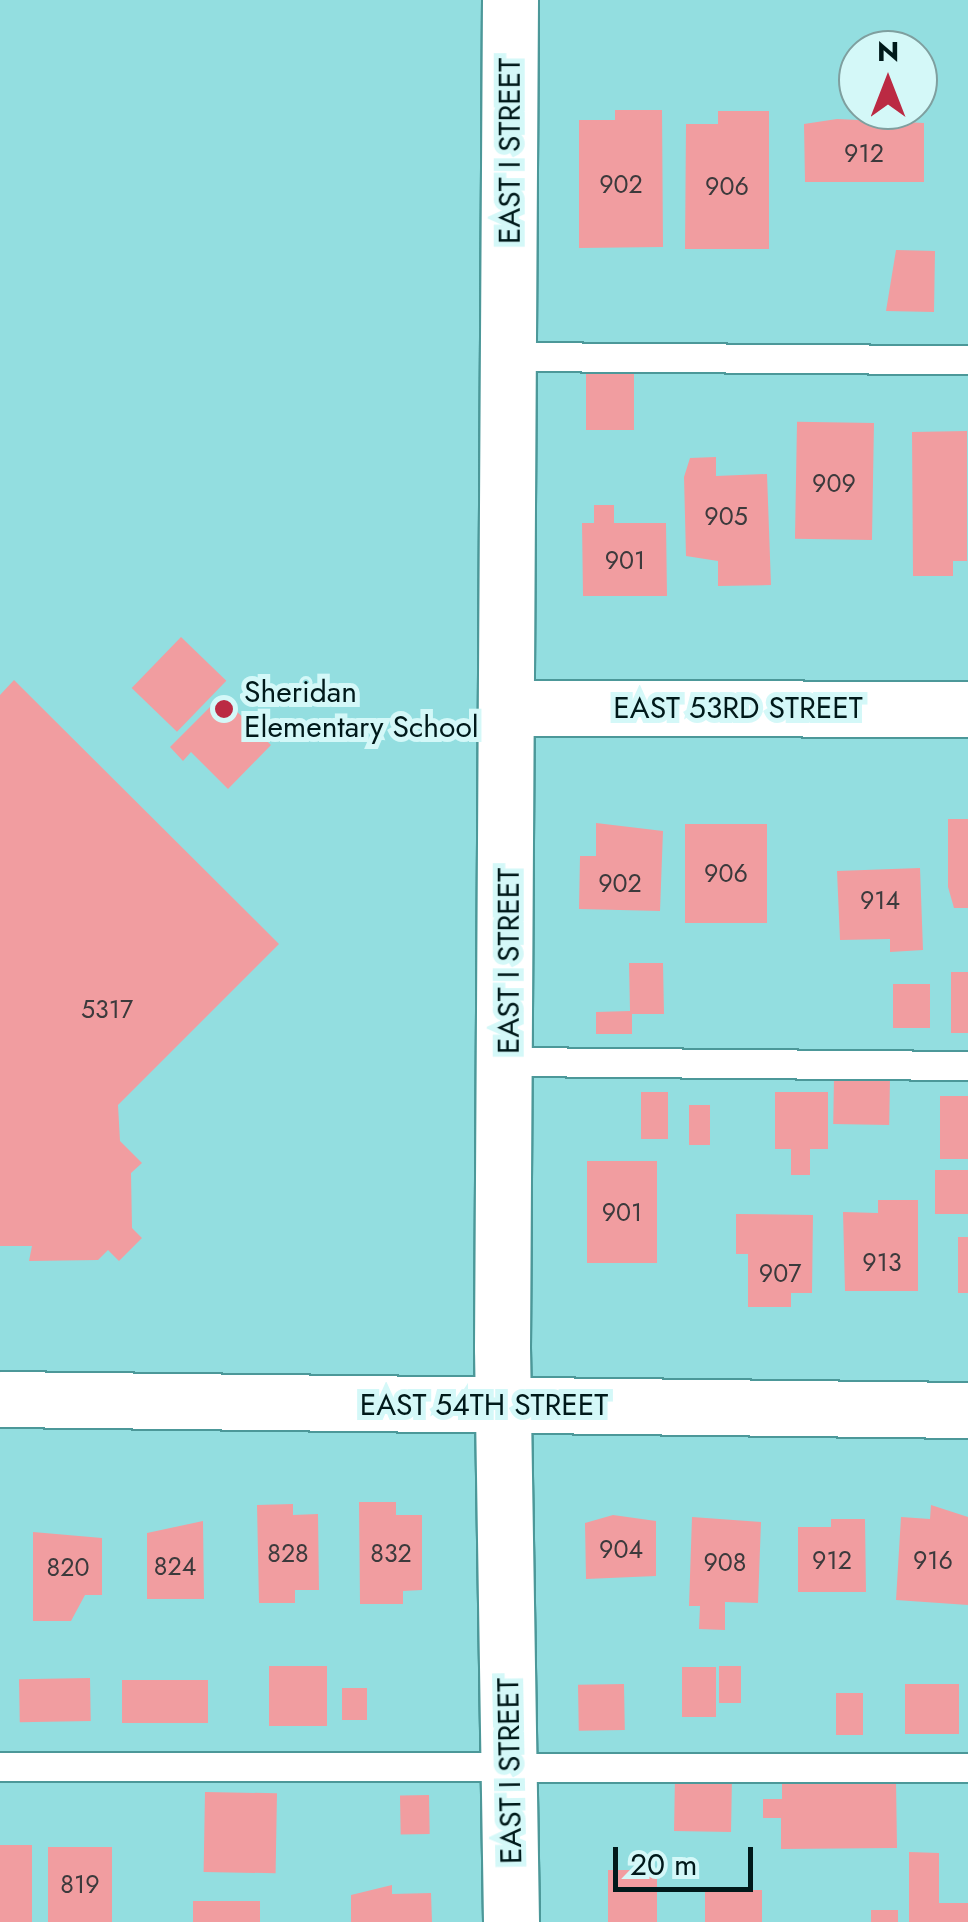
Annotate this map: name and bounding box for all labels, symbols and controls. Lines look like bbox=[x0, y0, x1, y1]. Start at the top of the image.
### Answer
north arrow bbox=[838, 30, 938, 130]
text: N bbox=[877, 31, 899, 72]
street label: EAST I STREET bbox=[492, 58, 528, 244]
house number: 912 bbox=[844, 138, 884, 168]
house number: 902 bbox=[599, 169, 643, 199]
house number: 906 bbox=[705, 171, 749, 201]
house number: 909 bbox=[812, 468, 856, 498]
house number: 905 bbox=[704, 501, 748, 531]
house number: 901 bbox=[605, 545, 645, 575]
place label: Sheridan Elementary School bbox=[244, 674, 479, 744]
street label: EAST 53RD STREET bbox=[613, 690, 863, 726]
marker: Sheridan Elementary School bbox=[213, 698, 235, 720]
house number: 906 bbox=[704, 858, 748, 888]
street label: EAST I STREET bbox=[491, 868, 527, 1054]
house number: 902 bbox=[598, 868, 642, 898]
house number: 914 bbox=[860, 885, 900, 915]
house number: 5317 bbox=[81, 994, 133, 1024]
house number: 901 bbox=[602, 1197, 642, 1227]
house number: 913 bbox=[862, 1247, 902, 1277]
house number: 907 bbox=[759, 1258, 801, 1288]
street label: EAST 54TH STREET bbox=[360, 1387, 608, 1423]
house number: 904 bbox=[599, 1534, 643, 1564]
house number: 828 bbox=[267, 1538, 309, 1568]
house number: 832 bbox=[370, 1538, 412, 1568]
house number: 912 bbox=[812, 1545, 852, 1575]
house number: 916 bbox=[913, 1545, 953, 1575]
house number: 908 bbox=[703, 1547, 747, 1577]
house number: 824 bbox=[154, 1551, 196, 1581]
house number: 820 bbox=[47, 1552, 89, 1582]
street label: EAST I STREET bbox=[490, 1678, 530, 1864]
scale bar bbox=[618, 1827, 758, 1889]
text: 20 m bbox=[630, 1843, 697, 1886]
house number: 819 bbox=[60, 1869, 100, 1899]

